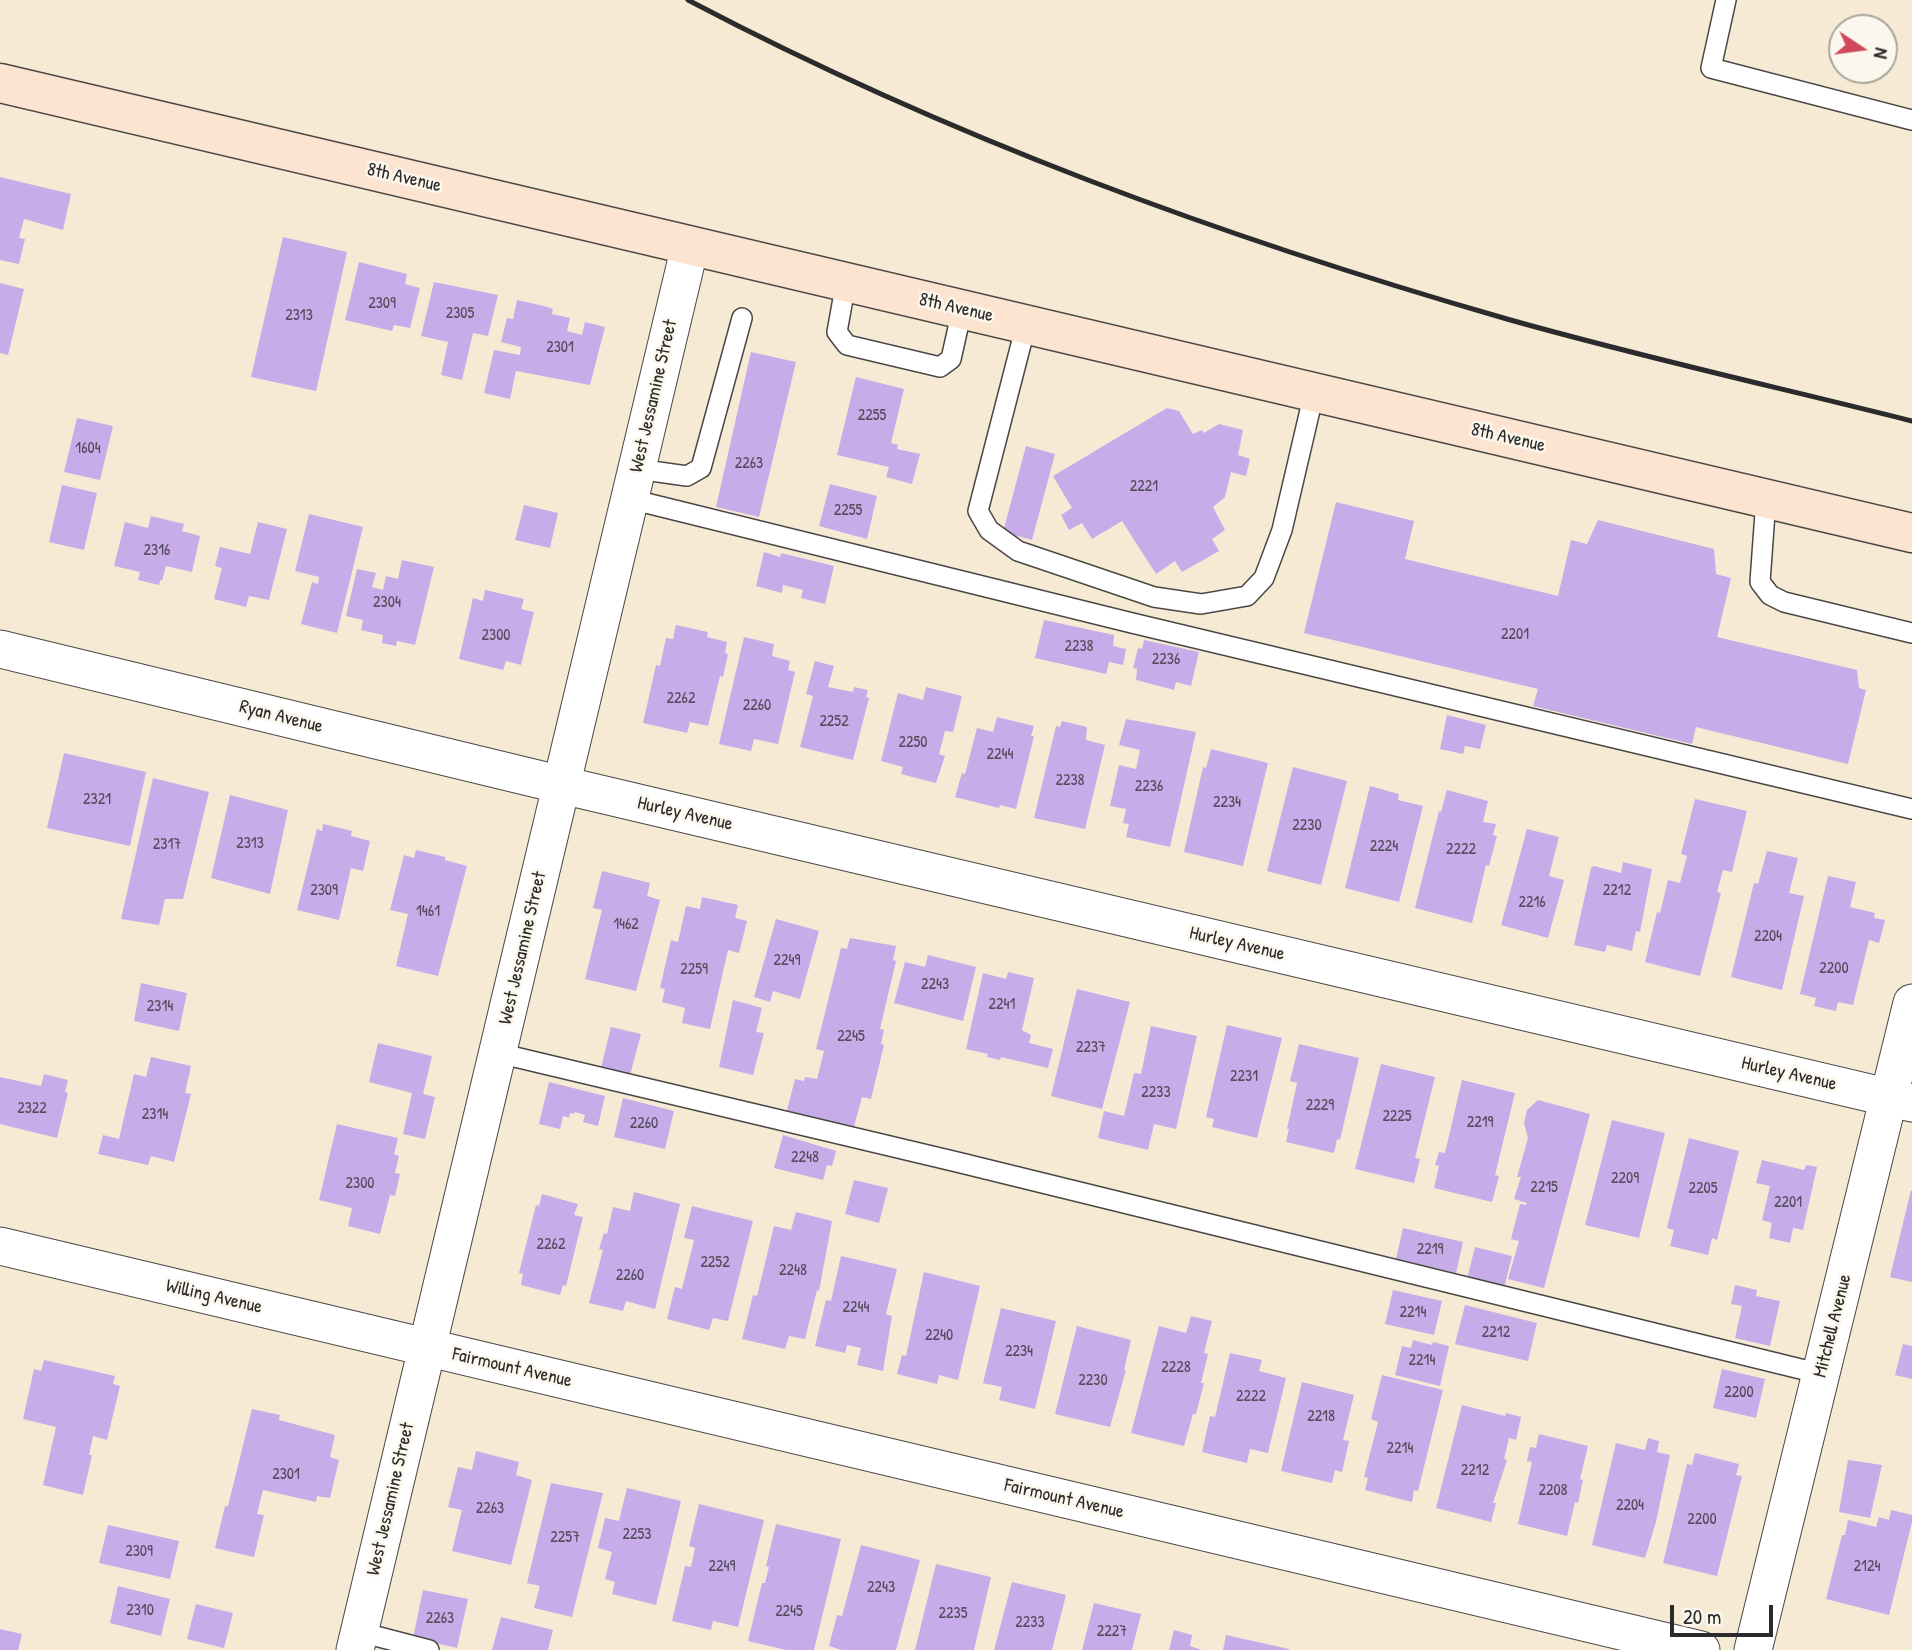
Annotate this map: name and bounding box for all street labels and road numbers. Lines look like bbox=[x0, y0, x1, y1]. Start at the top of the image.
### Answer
street label: 8th Avenue bbox=[365, 158, 443, 198]
street label: 8th Avenue bbox=[917, 288, 995, 328]
street label: West Jessamine Street bbox=[625, 317, 683, 475]
street label: 8th Avenue bbox=[1469, 418, 1547, 458]
street label: Ryan Avenue bbox=[237, 696, 325, 738]
street label: Hurley Avenue bbox=[635, 792, 735, 836]
street label: West Jessamine Street bbox=[494, 869, 552, 1027]
street label: Hurley Avenue bbox=[1187, 922, 1287, 966]
street label: Hurley Avenue bbox=[1739, 1052, 1839, 1096]
street label: Mitchell Avenue bbox=[1809, 1272, 1857, 1380]
street label: Willing Avenue bbox=[164, 1275, 264, 1319]
street label: Fairmount Avenue bbox=[450, 1343, 574, 1393]
street label: West Jessamine Street bbox=[362, 1420, 420, 1578]
street label: Fairmount Avenue bbox=[1002, 1474, 1126, 1524]

